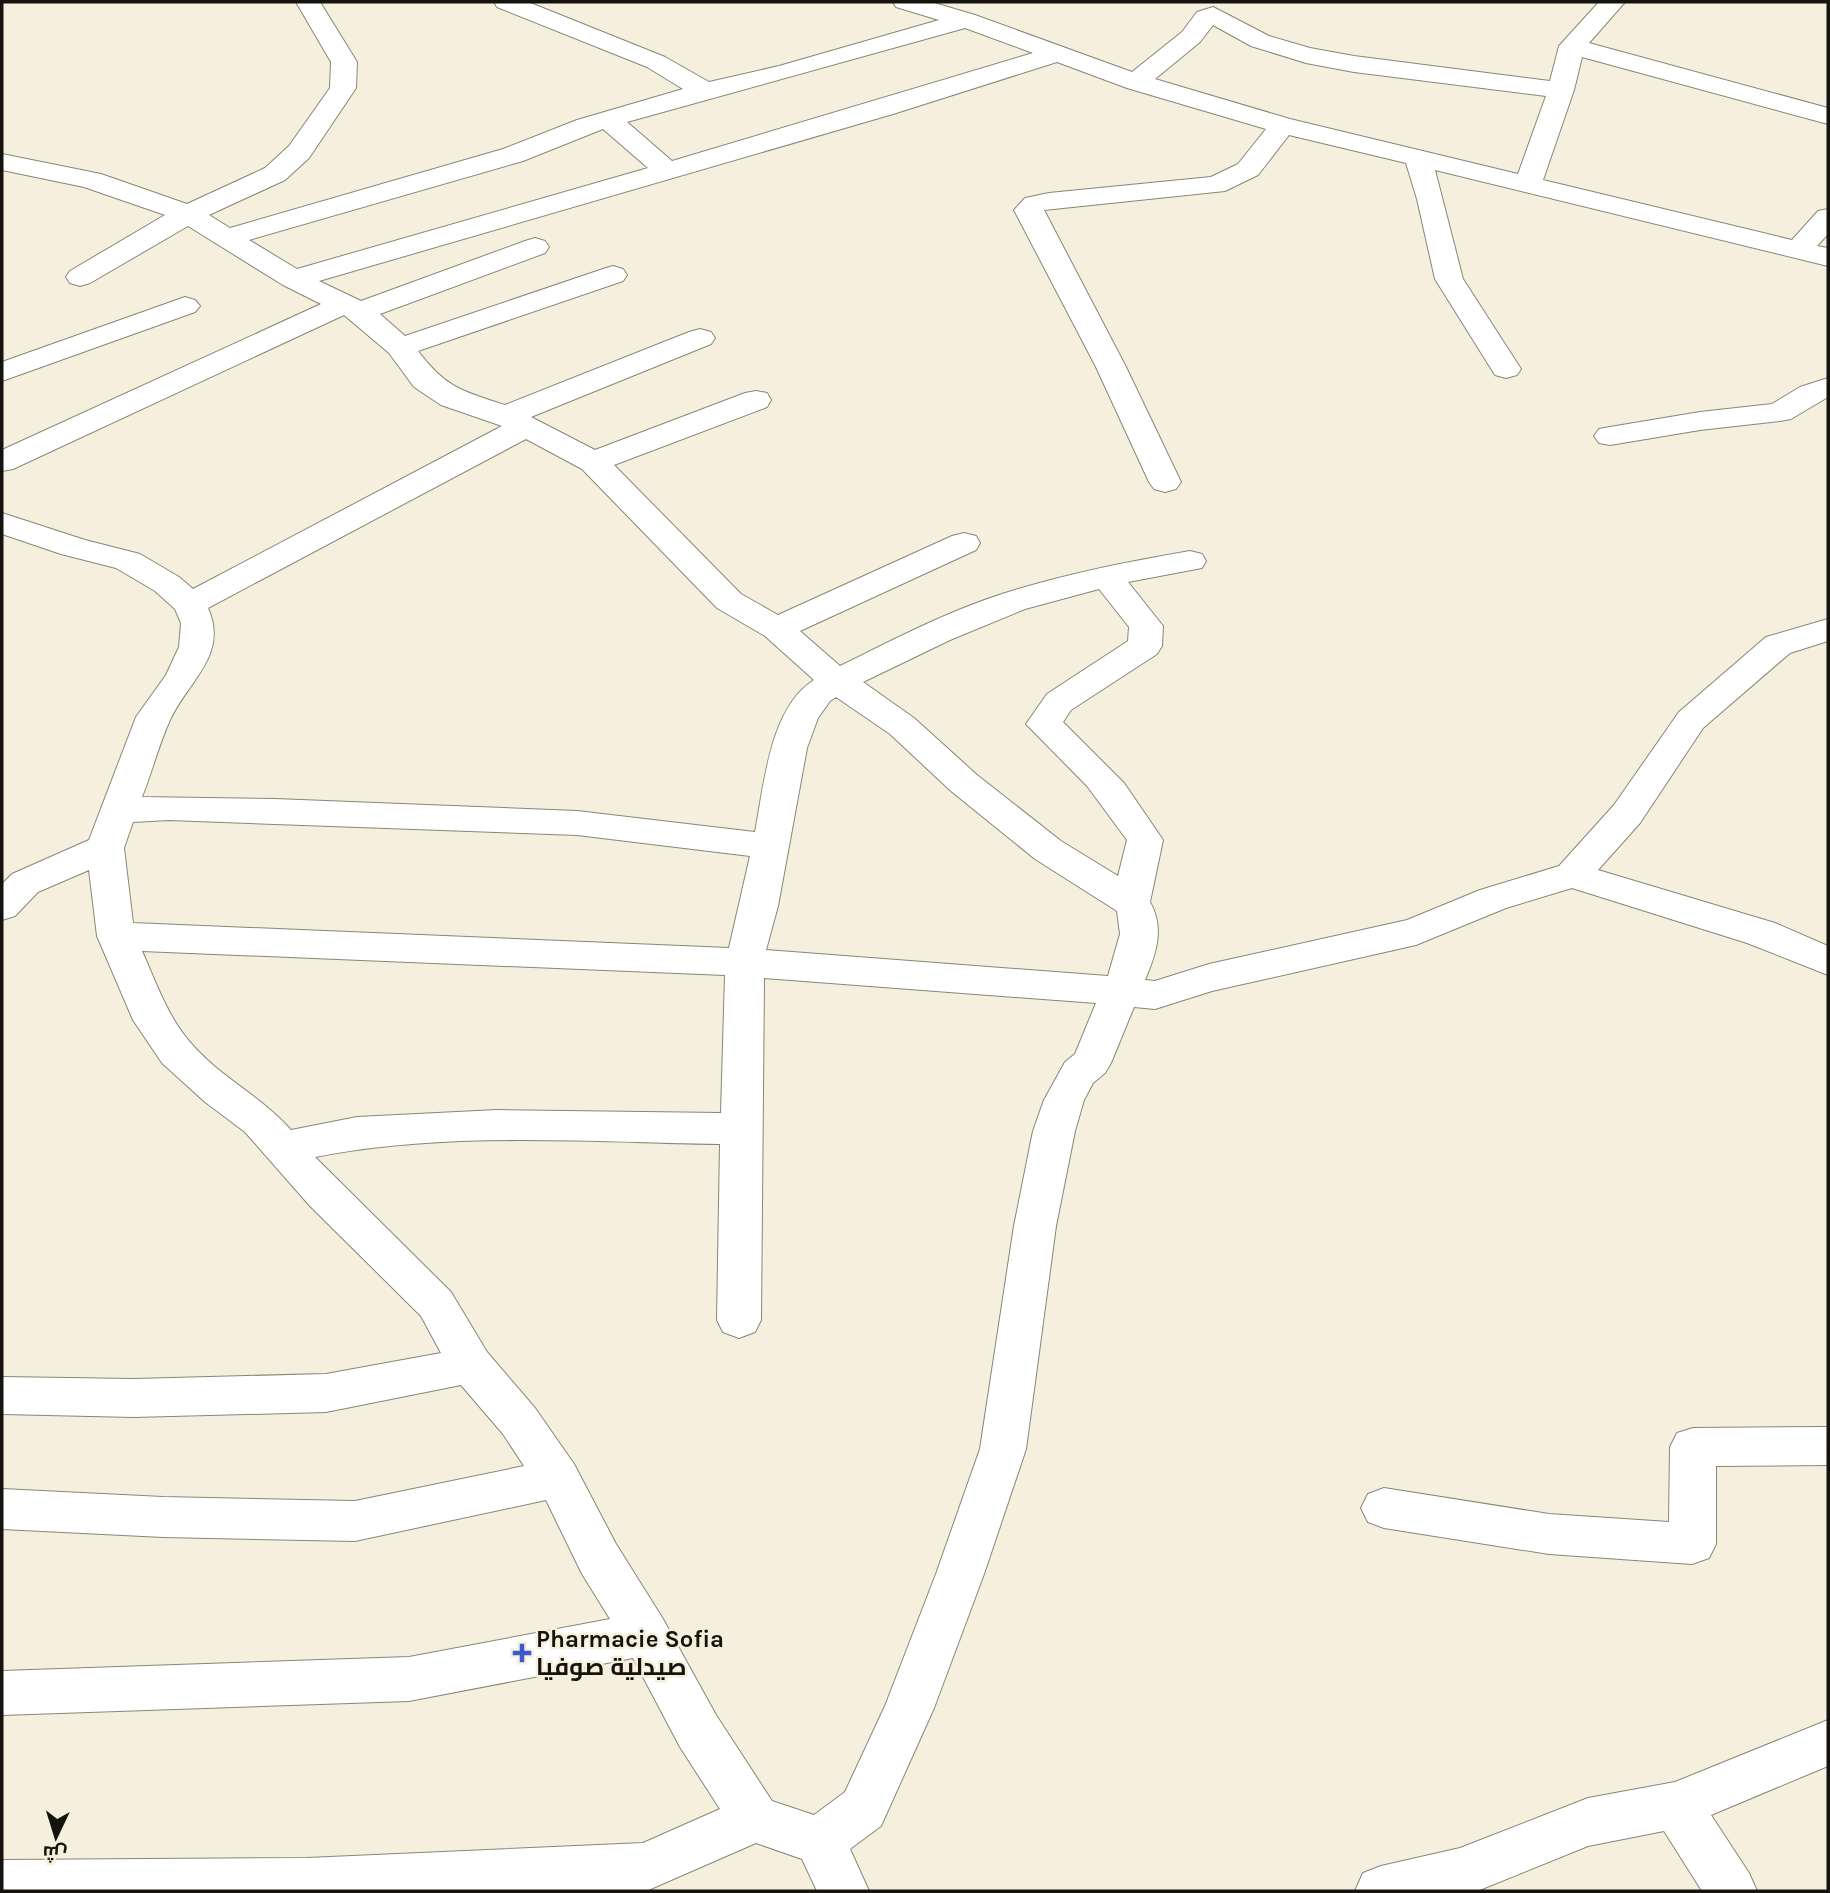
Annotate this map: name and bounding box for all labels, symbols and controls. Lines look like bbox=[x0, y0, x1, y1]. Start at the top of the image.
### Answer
place label: Pharmacie Sofia صيدلية صوفيا bbox=[536, 1625, 724, 1681]
marker: Pharmacie Sofia صيدلية صوفيا bbox=[514, 1645, 530, 1661]
north arrow bbox=[21, 1802, 91, 1872]
text: ش bbox=[42, 1841, 68, 1865]

